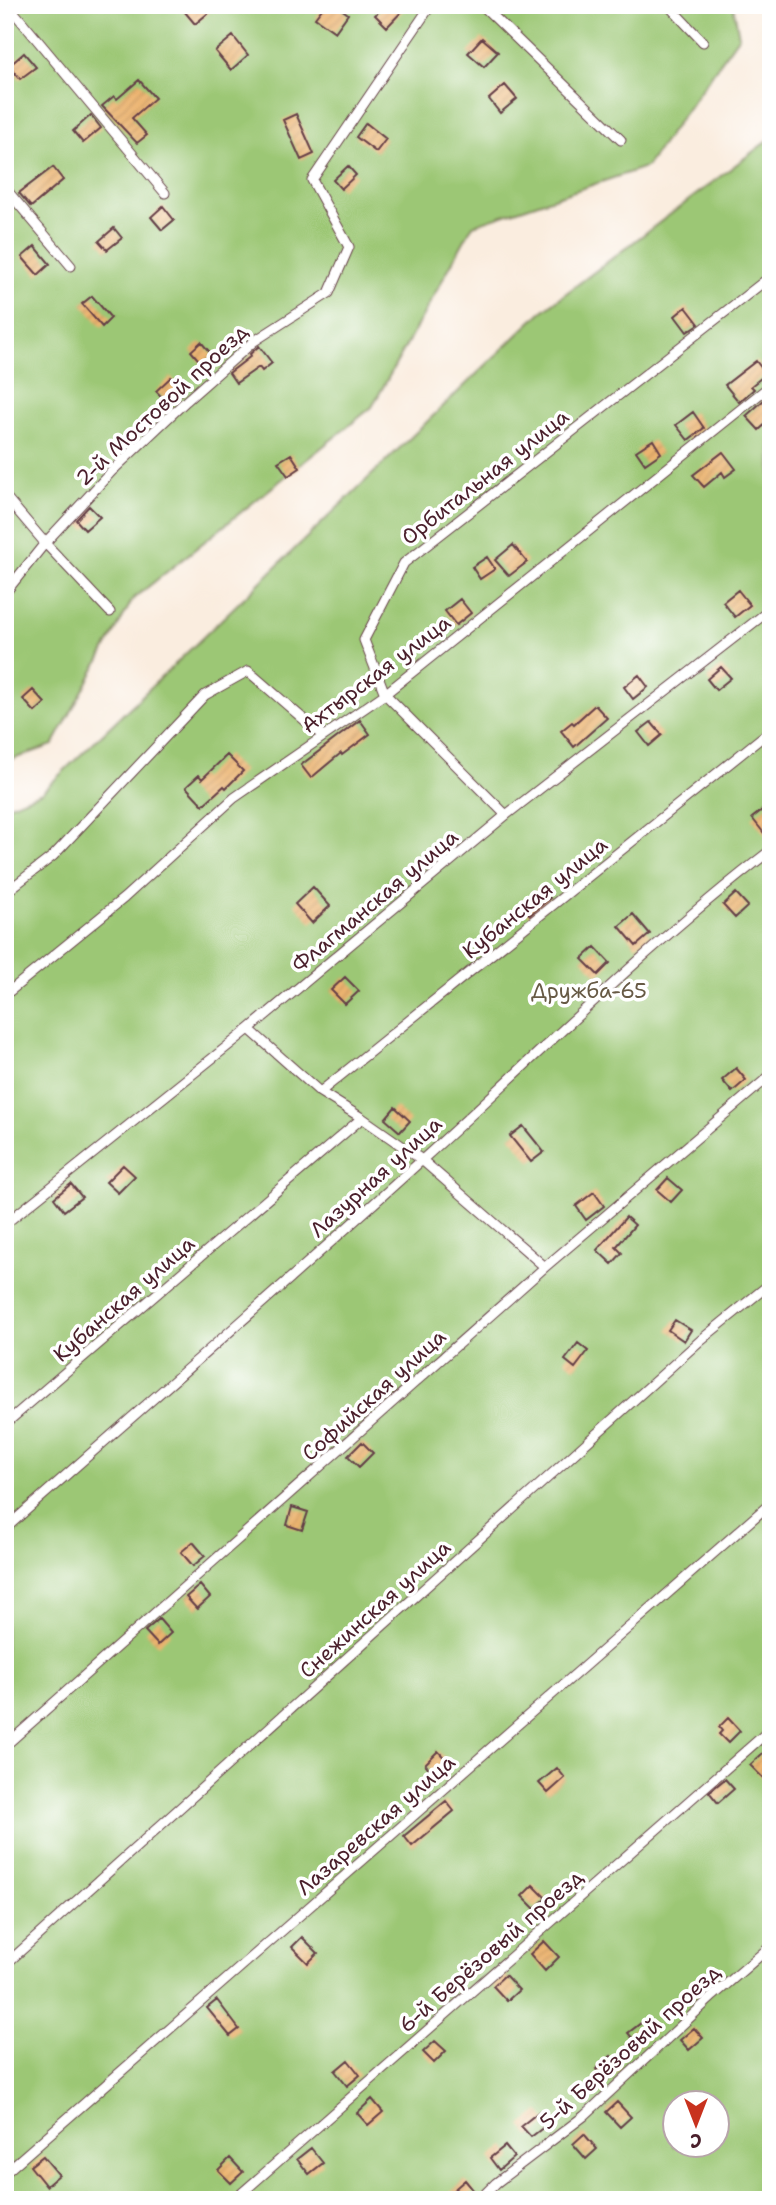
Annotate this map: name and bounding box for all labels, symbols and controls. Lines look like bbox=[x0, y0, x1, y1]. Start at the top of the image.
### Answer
street label: 2-й Мостовой проезд bbox=[70, 318, 254, 492]
street label: Орбитальная улица bbox=[395, 403, 575, 551]
street label: Ахтырская улица bbox=[295, 609, 457, 739]
street label: Флагманская улица bbox=[286, 823, 464, 979]
street label: Кубанская улица bbox=[457, 831, 613, 965]
park label: Дружба-65 bbox=[531, 977, 647, 1005]
street label: Лазурная улица bbox=[304, 1110, 448, 1244]
street label: Кубанская улица bbox=[47, 1230, 201, 1368]
street label: Софийская улица bbox=[296, 1323, 452, 1467]
street label: Снежинская улица bbox=[293, 1534, 457, 1684]
street label: Лазаревская улица bbox=[291, 1748, 461, 1902]
street label: 6-й Берёзовый проезд bbox=[393, 1863, 589, 2039]
street label: 5-й Берёзовый проезд bbox=[534, 1958, 726, 2136]
north arrow bbox=[660, 2090, 730, 2160]
text: С bbox=[690, 2128, 702, 2153]

